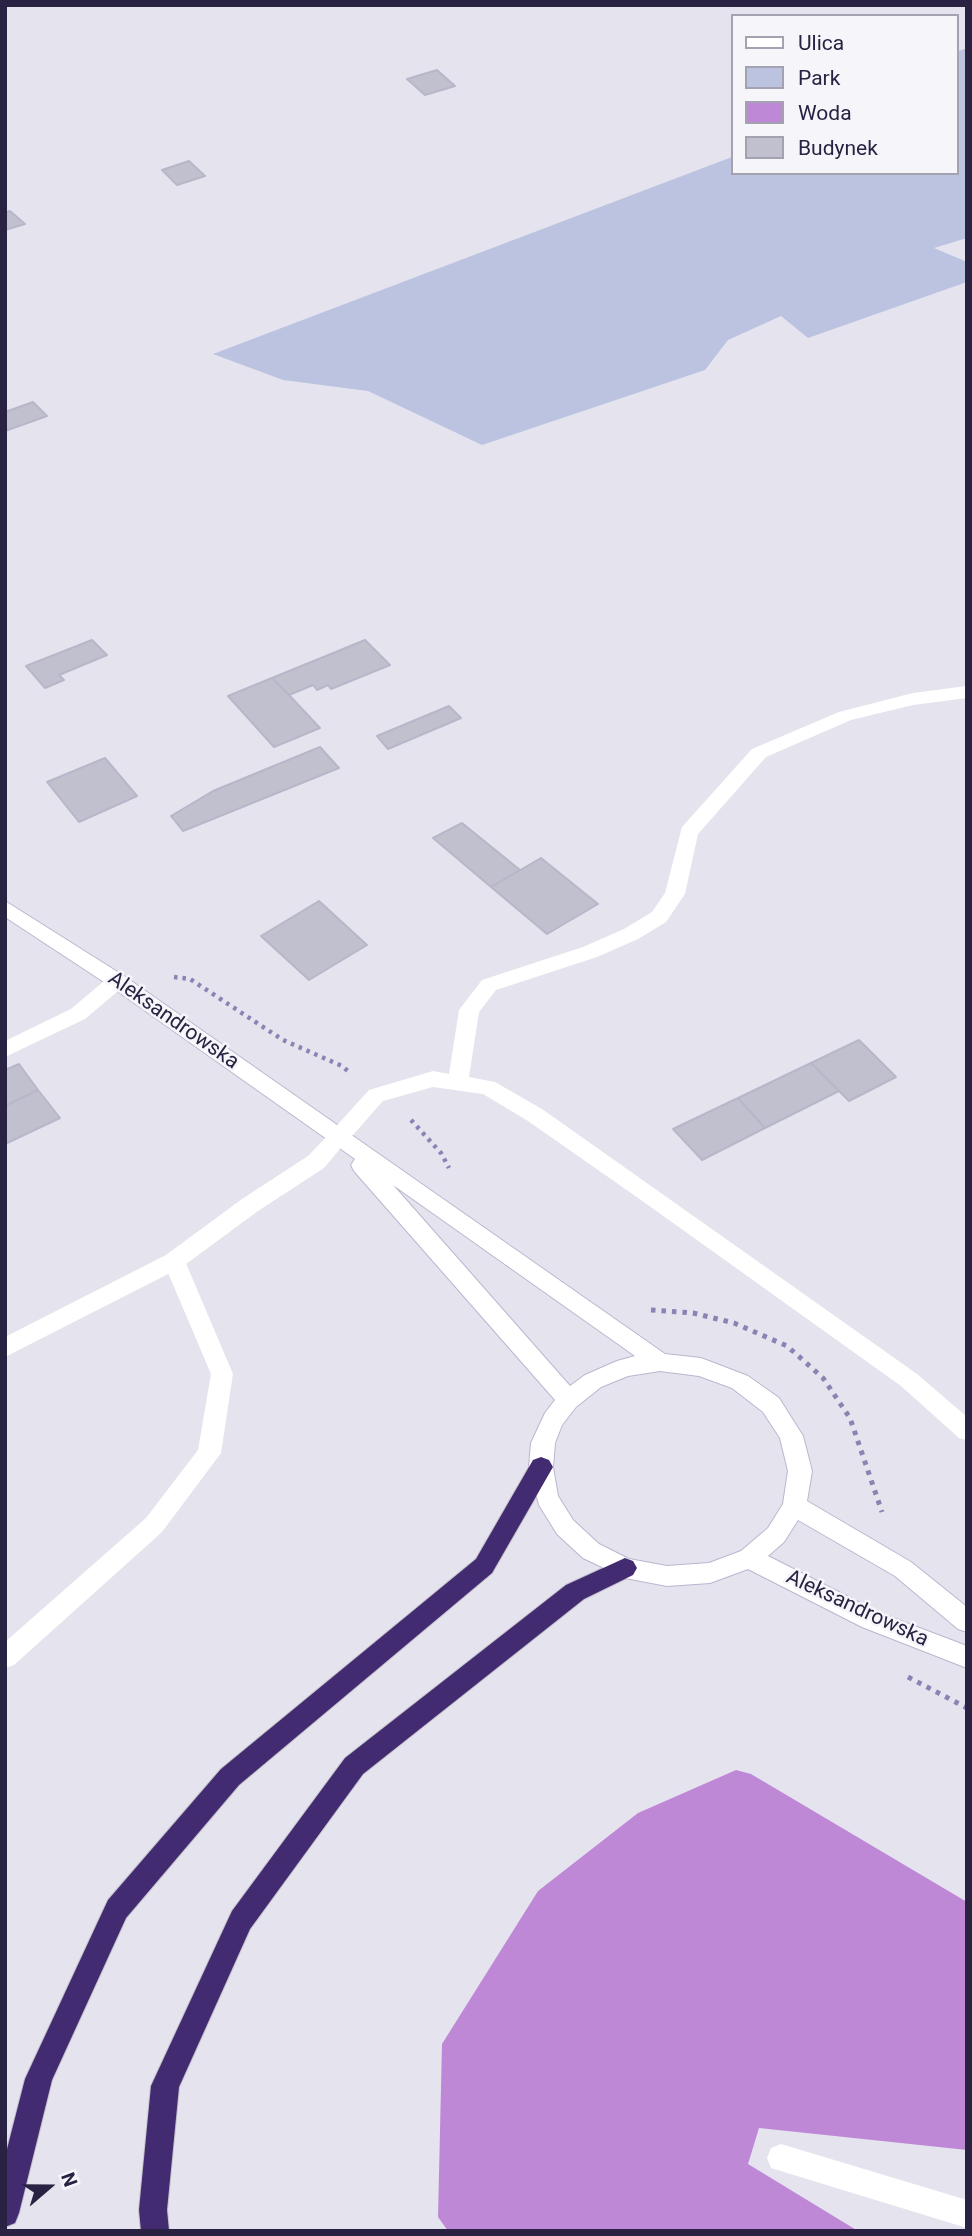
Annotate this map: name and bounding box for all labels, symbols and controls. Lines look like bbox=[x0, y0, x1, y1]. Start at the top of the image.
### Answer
legend bbox=[730, 14, 958, 175]
text: Ulica bbox=[798, 31, 844, 55]
text: Park bbox=[798, 66, 840, 90]
text: Woda bbox=[798, 101, 852, 125]
text: Budynek bbox=[798, 136, 878, 160]
street label: Aleksandrowska bbox=[103, 967, 243, 1075]
street label: Aleksandrowska bbox=[782, 1565, 932, 1653]
north arrow bbox=[14, 2152, 84, 2222]
text: N bbox=[56, 2169, 82, 2190]

